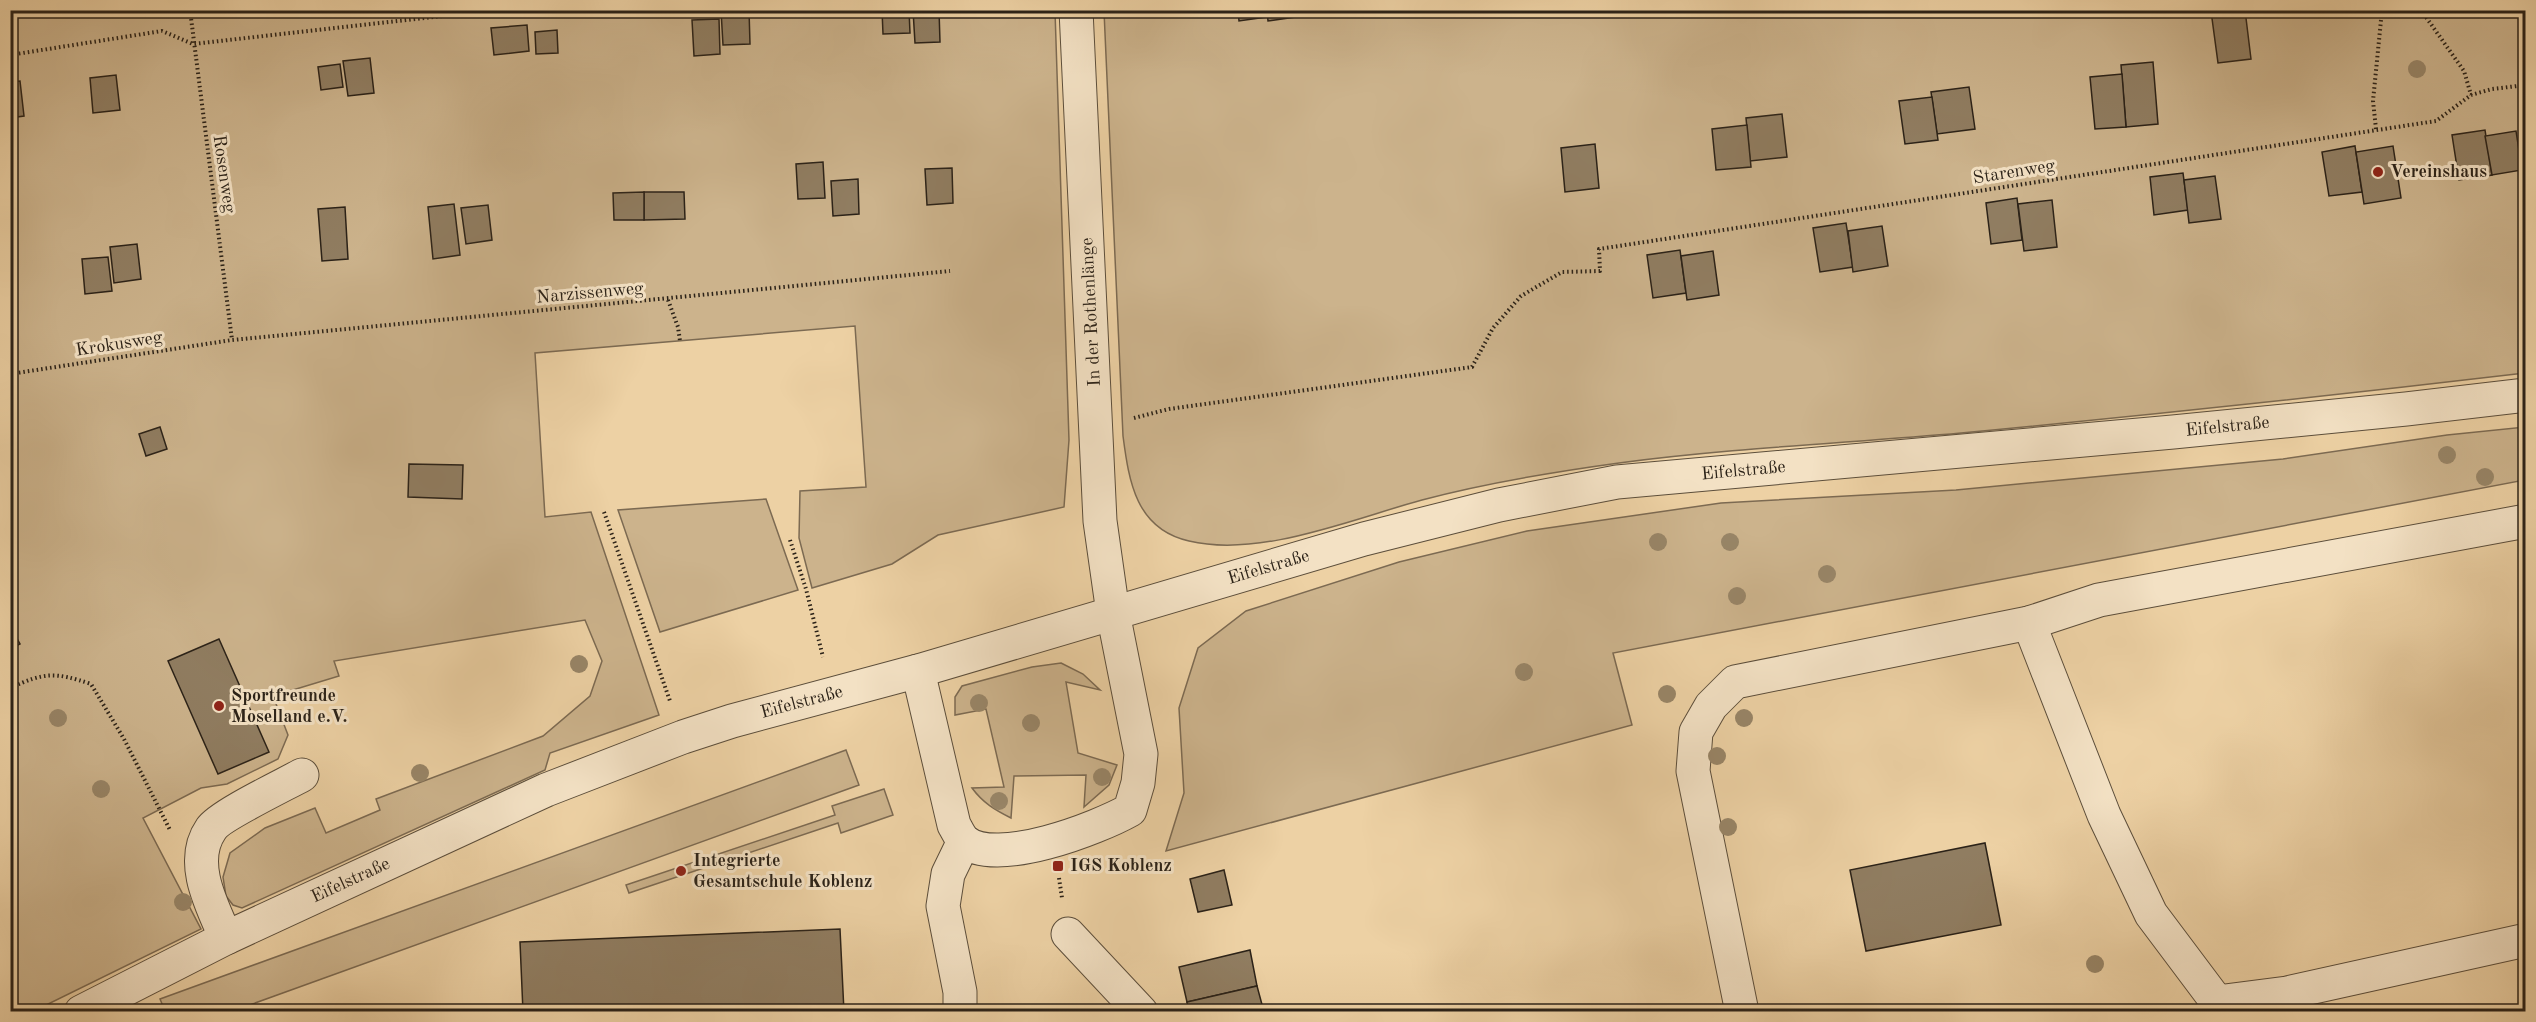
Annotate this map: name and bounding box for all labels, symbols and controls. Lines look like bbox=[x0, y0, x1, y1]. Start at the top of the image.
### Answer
street label: Rosenweg bbox=[210, 134, 238, 215]
street label: Starenweg bbox=[1972, 157, 2057, 187]
place label: Vereinshaus bbox=[2390, 163, 2487, 181]
marker: Vereinshaus bbox=[2371, 165, 2385, 179]
street label: In der Rothenlänge bbox=[1078, 237, 1104, 387]
street label: Narzissenweg bbox=[536, 279, 645, 307]
street label: Krokusweg bbox=[74, 328, 164, 360]
street label: Eifelstraße bbox=[2185, 414, 2270, 440]
street label: Eifelstraße bbox=[1701, 458, 1786, 483]
street label: Eifelstraße bbox=[1225, 547, 1312, 588]
street label: Eifelstraße bbox=[759, 683, 845, 722]
place label: Sportfreunde Moselland e.V. bbox=[231, 687, 348, 726]
marker: Sportfreunde Moselland e.V. bbox=[212, 699, 226, 713]
place label: Integrierte Gesamtschule Koblenz bbox=[693, 852, 872, 891]
street label: Eifelstraße bbox=[308, 854, 393, 906]
place label: IGS Koblenz bbox=[1070, 857, 1172, 875]
marker: IGS Koblenz bbox=[1051, 859, 1065, 873]
marker: Integrierte Gesamtschule Koblenz bbox=[674, 864, 688, 878]

